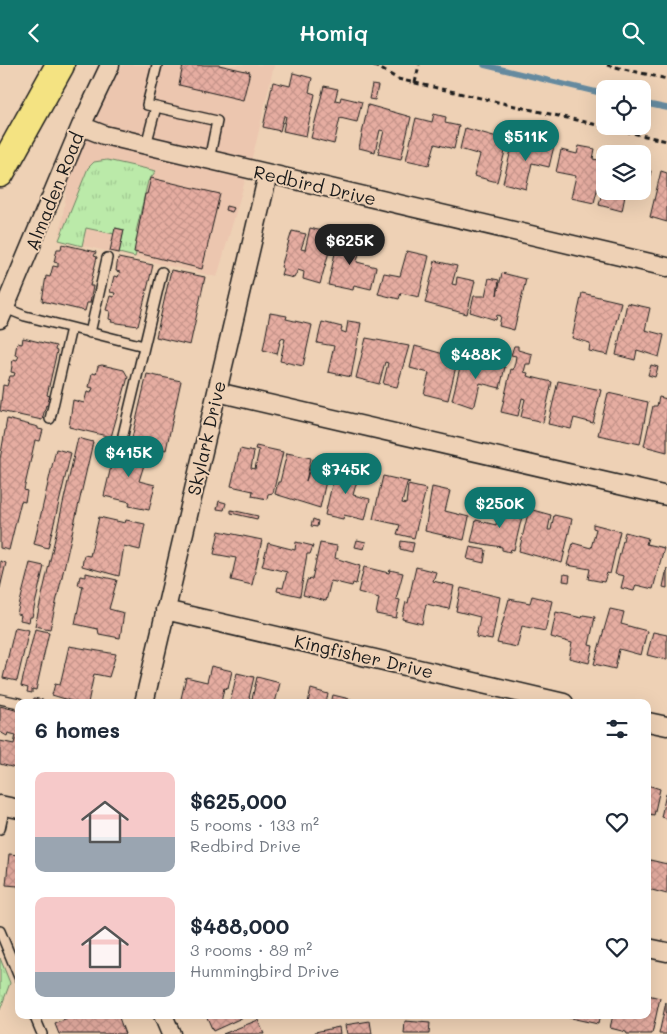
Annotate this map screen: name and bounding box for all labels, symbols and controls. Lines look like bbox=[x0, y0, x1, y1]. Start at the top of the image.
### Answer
text: Homiq bbox=[299, 18, 368, 47]
icon: back bbox=[20, 19, 48, 47]
icon: search bbox=[619, 19, 647, 47]
map controls bbox=[596, 80, 651, 200]
button: locate bbox=[596, 80, 651, 135]
pin: $511K bbox=[491, 119, 561, 162]
text: $511K bbox=[504, 125, 548, 146]
street label: Almaden Road bbox=[19, 128, 89, 254]
button: layers bbox=[596, 145, 651, 200]
street label: Redbird Drive bbox=[251, 159, 379, 211]
pin: $625K bbox=[315, 223, 385, 266]
text: $625K bbox=[326, 229, 374, 250]
pin: $488K bbox=[441, 337, 511, 380]
text: $488K bbox=[451, 343, 501, 364]
street label: Skylark Drive bbox=[181, 378, 231, 498]
pin: $415K bbox=[94, 435, 164, 478]
text: $415K bbox=[106, 441, 153, 462]
pin: $745K bbox=[311, 453, 381, 495]
text: $745K bbox=[322, 458, 370, 479]
pin: $250K bbox=[465, 487, 535, 529]
text: $250K bbox=[476, 492, 525, 513]
street label: Kingfisher Drive bbox=[292, 628, 436, 684]
icon: filters bbox=[603, 715, 631, 743]
text: 6 homes bbox=[35, 716, 120, 743]
text: $625,000 bbox=[190, 787, 287, 814]
icon: home bbox=[75, 792, 135, 852]
icon: heart bbox=[603, 808, 631, 836]
text: 5 rooms · 133 m² bbox=[190, 814, 319, 835]
text: Redbird Drive bbox=[190, 835, 301, 856]
text: $488,000 bbox=[190, 912, 289, 939]
icon: home bbox=[75, 917, 135, 977]
icon: heart bbox=[603, 933, 631, 961]
text: 3 rooms · 89 m² bbox=[190, 939, 312, 960]
text: Hummingbird Drive bbox=[190, 960, 339, 981]

